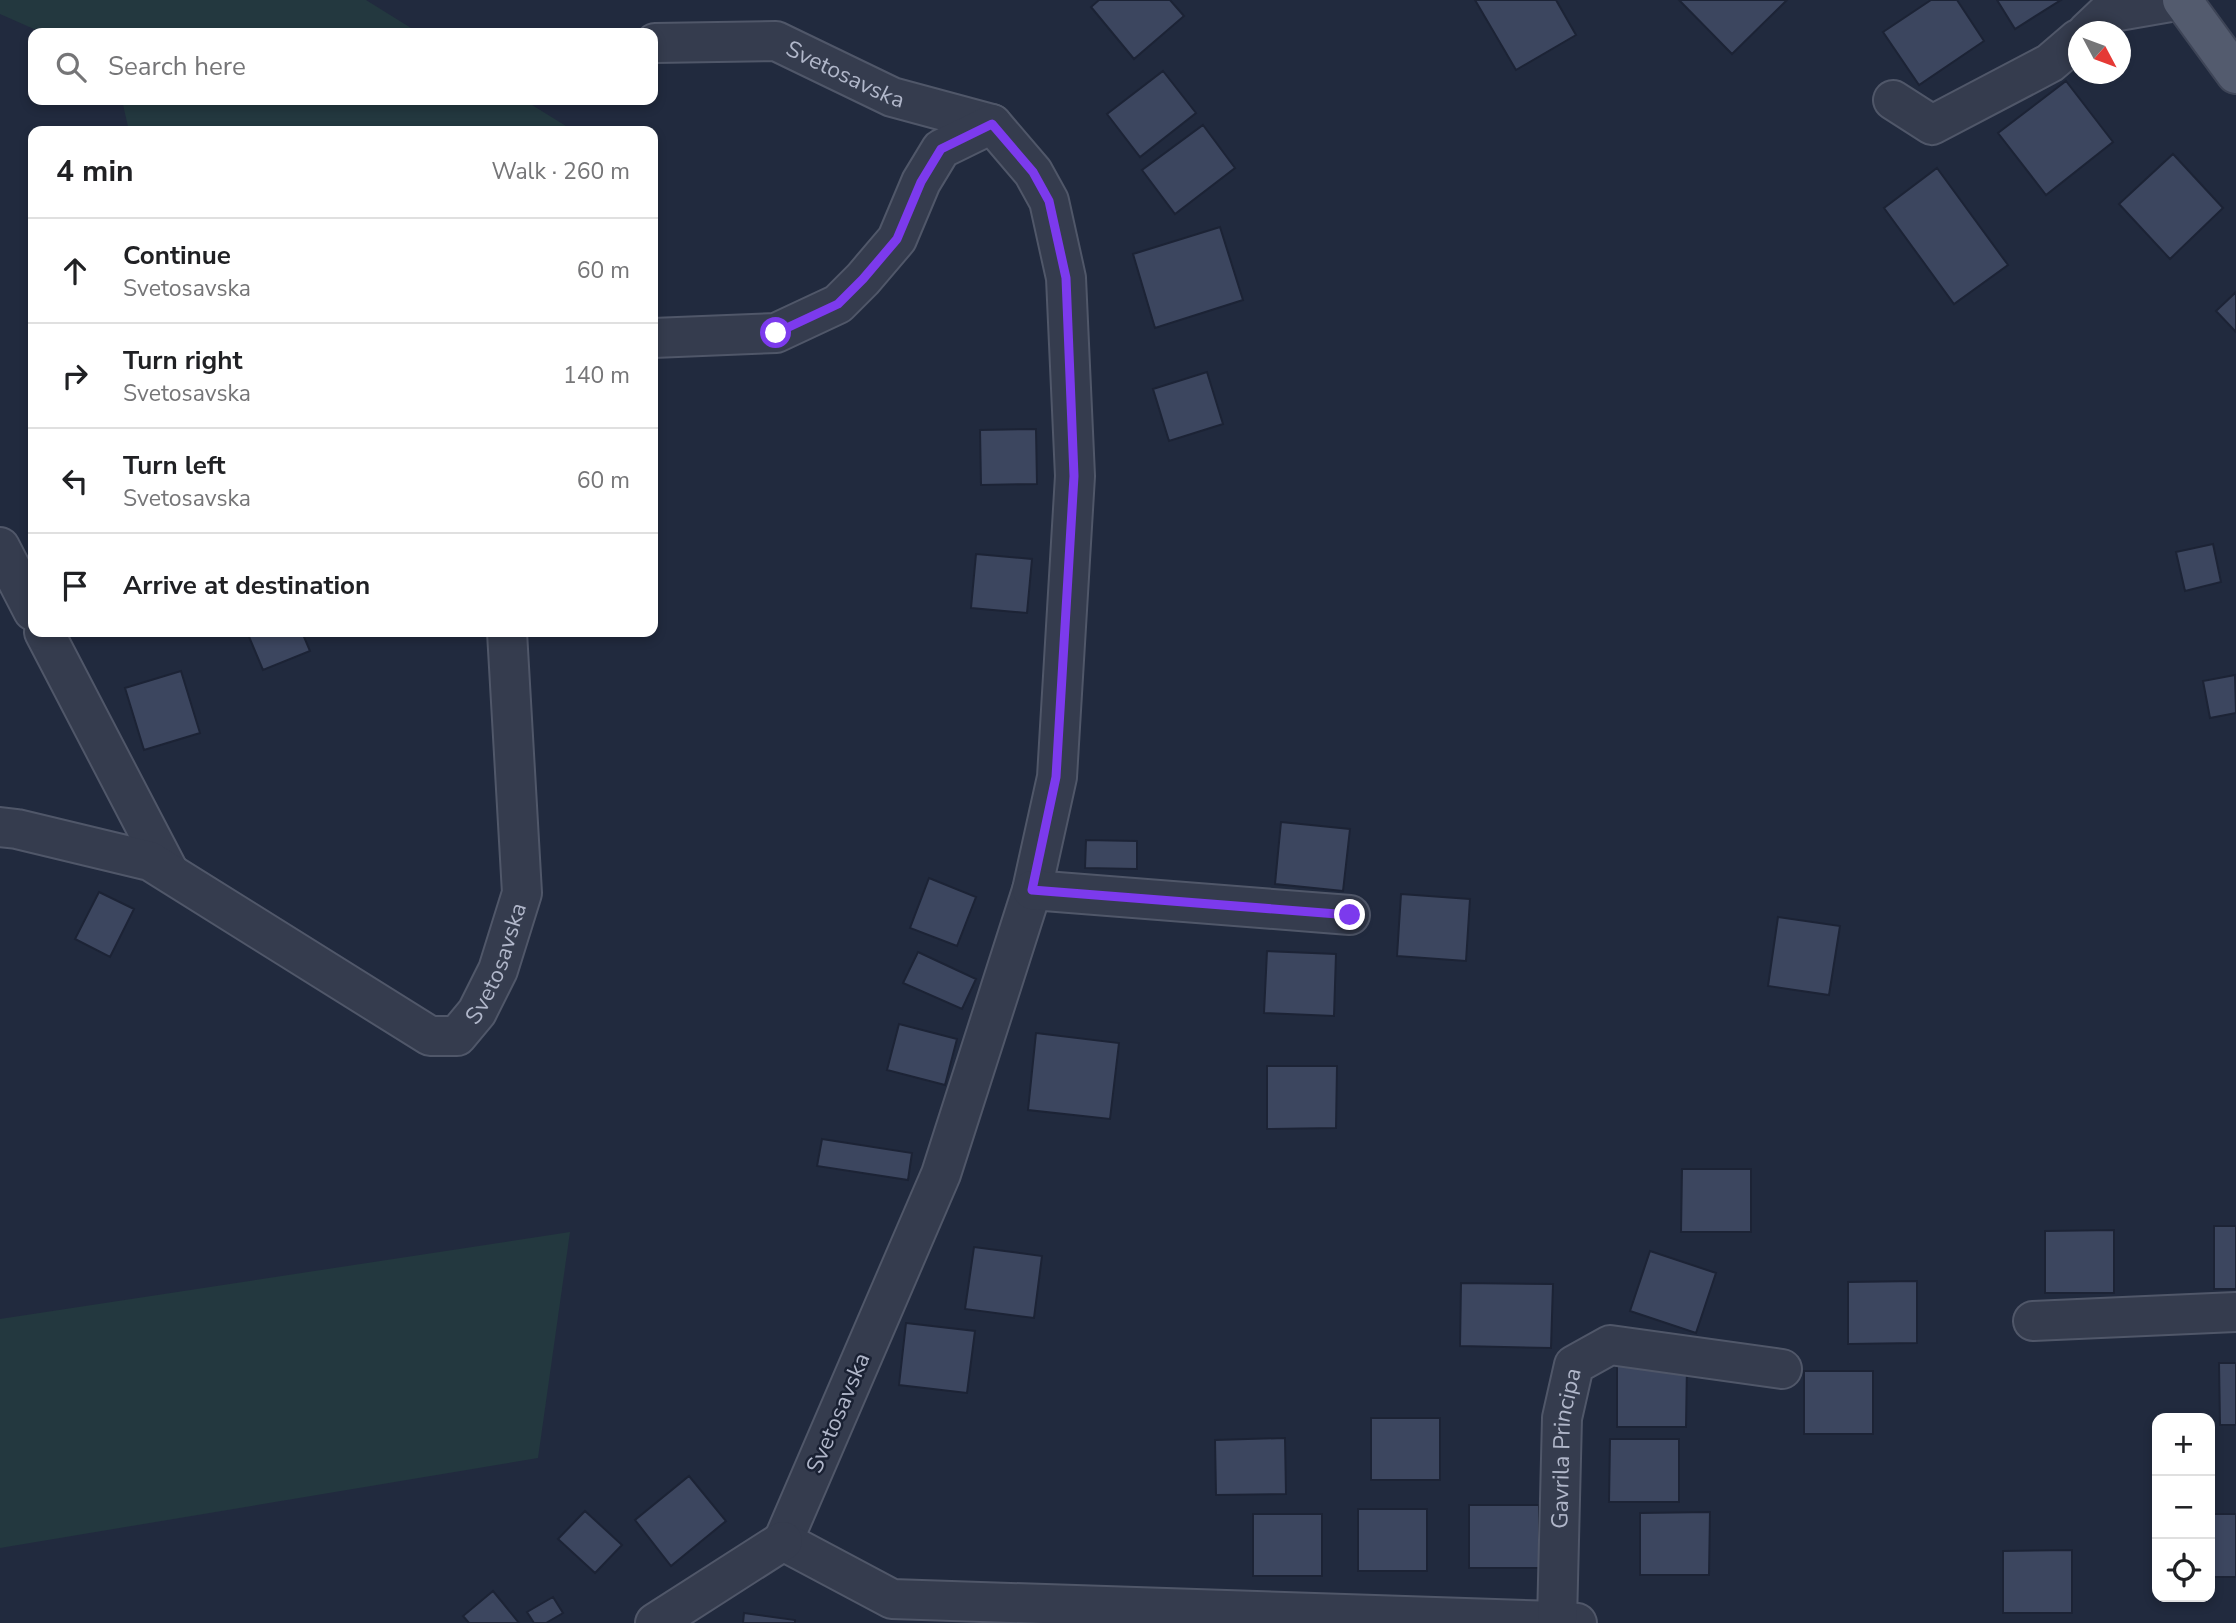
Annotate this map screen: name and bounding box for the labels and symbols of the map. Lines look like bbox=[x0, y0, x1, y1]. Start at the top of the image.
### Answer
north arrow bbox=[2068, 21, 2131, 84]
street label: Svetosavska bbox=[781, 33, 908, 115]
route start bbox=[760, 317, 791, 348]
street label: Svetosavska bbox=[458, 899, 534, 1031]
route end bbox=[1334, 899, 1365, 930]
street label: Svetosavska bbox=[799, 1348, 877, 1478]
street label: Gavrila Principa bbox=[1544, 1365, 1588, 1529]

